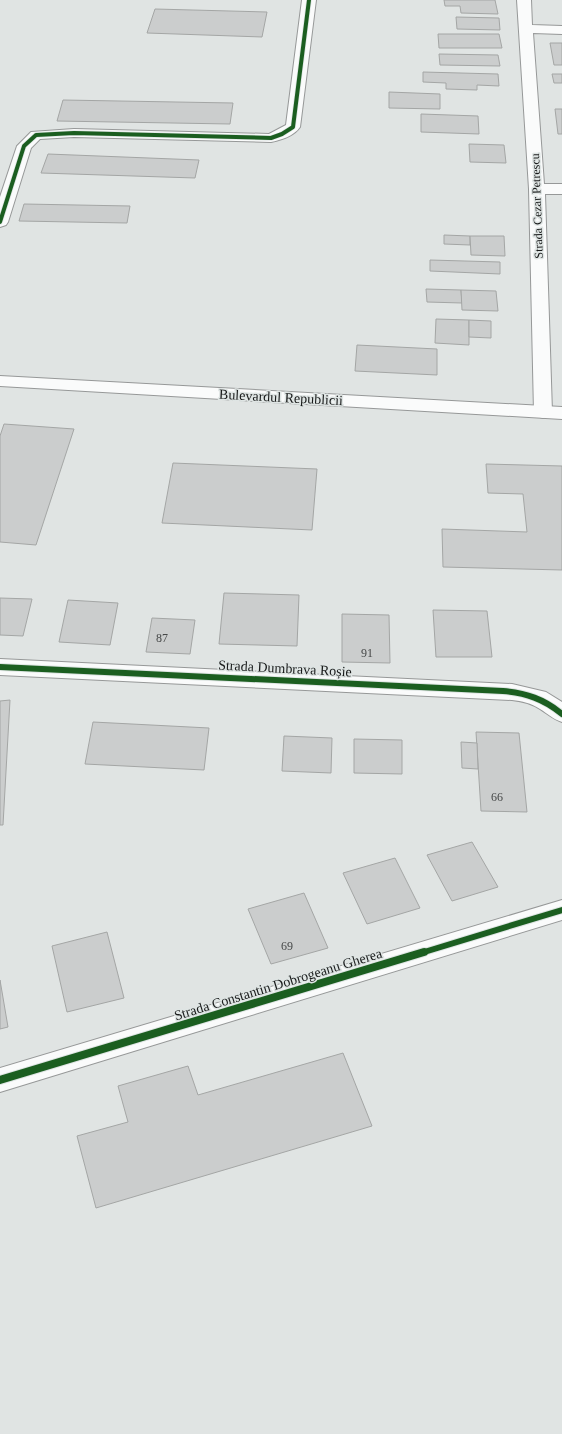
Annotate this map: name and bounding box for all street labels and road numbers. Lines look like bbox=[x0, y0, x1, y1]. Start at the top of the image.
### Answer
street label: Strada Cezar Petrescu bbox=[528, 153, 546, 259]
street label: Bulevardul Republicii bbox=[219, 387, 343, 408]
street label: Strada Dumbrava Roșie bbox=[218, 658, 352, 680]
street label: Strada Constantin Dobrogeanu Gherea bbox=[172, 945, 385, 1023]

